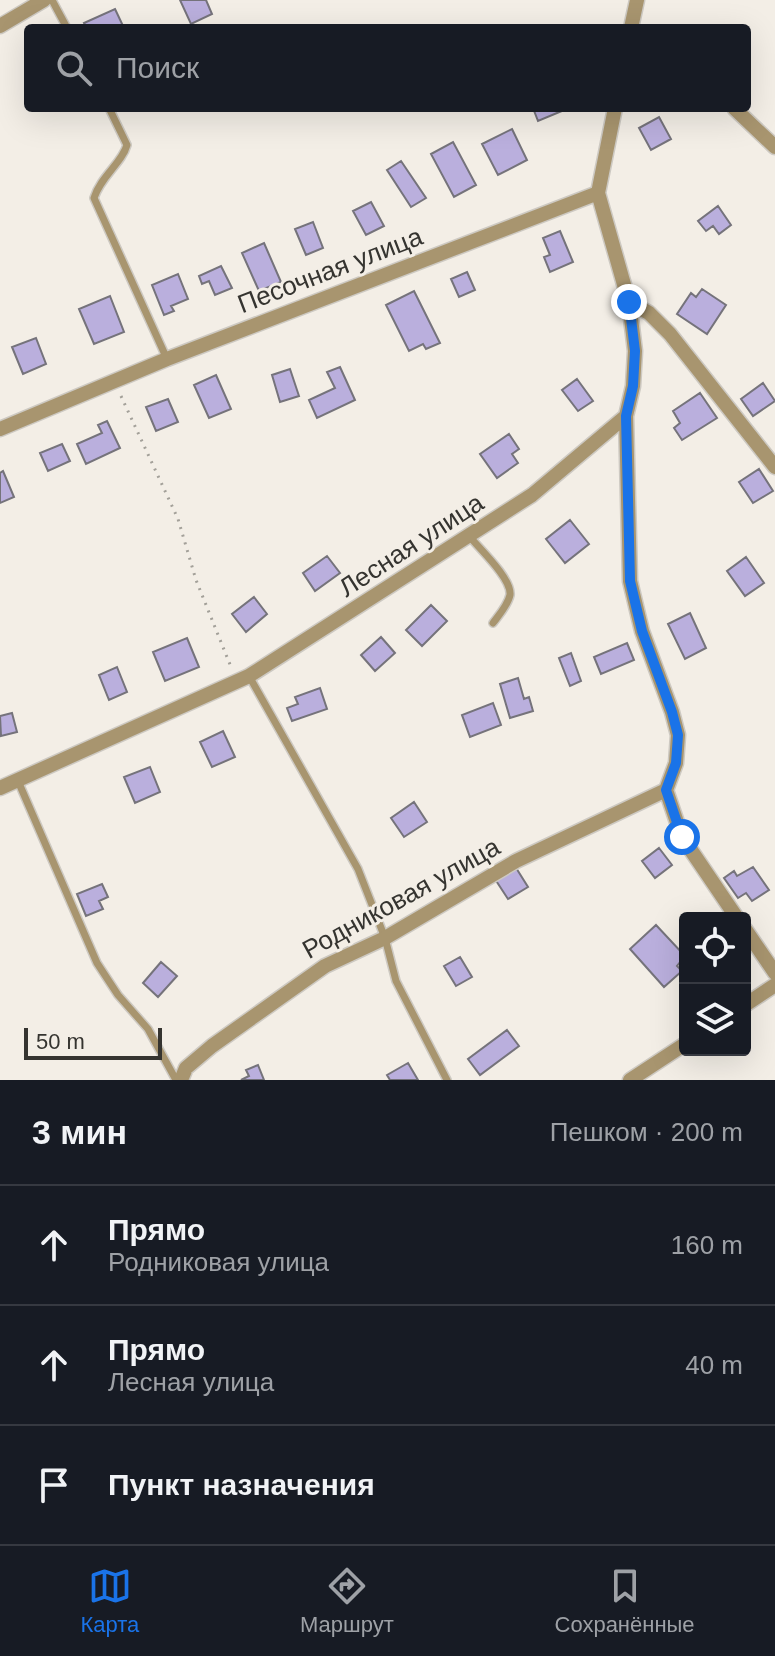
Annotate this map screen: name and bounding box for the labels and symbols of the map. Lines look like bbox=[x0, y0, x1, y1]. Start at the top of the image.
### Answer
street label: Песочная улица bbox=[233, 221, 427, 319]
route end bbox=[611, 284, 647, 320]
street label: Лесная улица bbox=[333, 487, 489, 603]
route start bbox=[664, 819, 700, 855]
street label: Родниковая улица bbox=[297, 831, 505, 965]
scale bar bbox=[24, 1024, 162, 1060]

